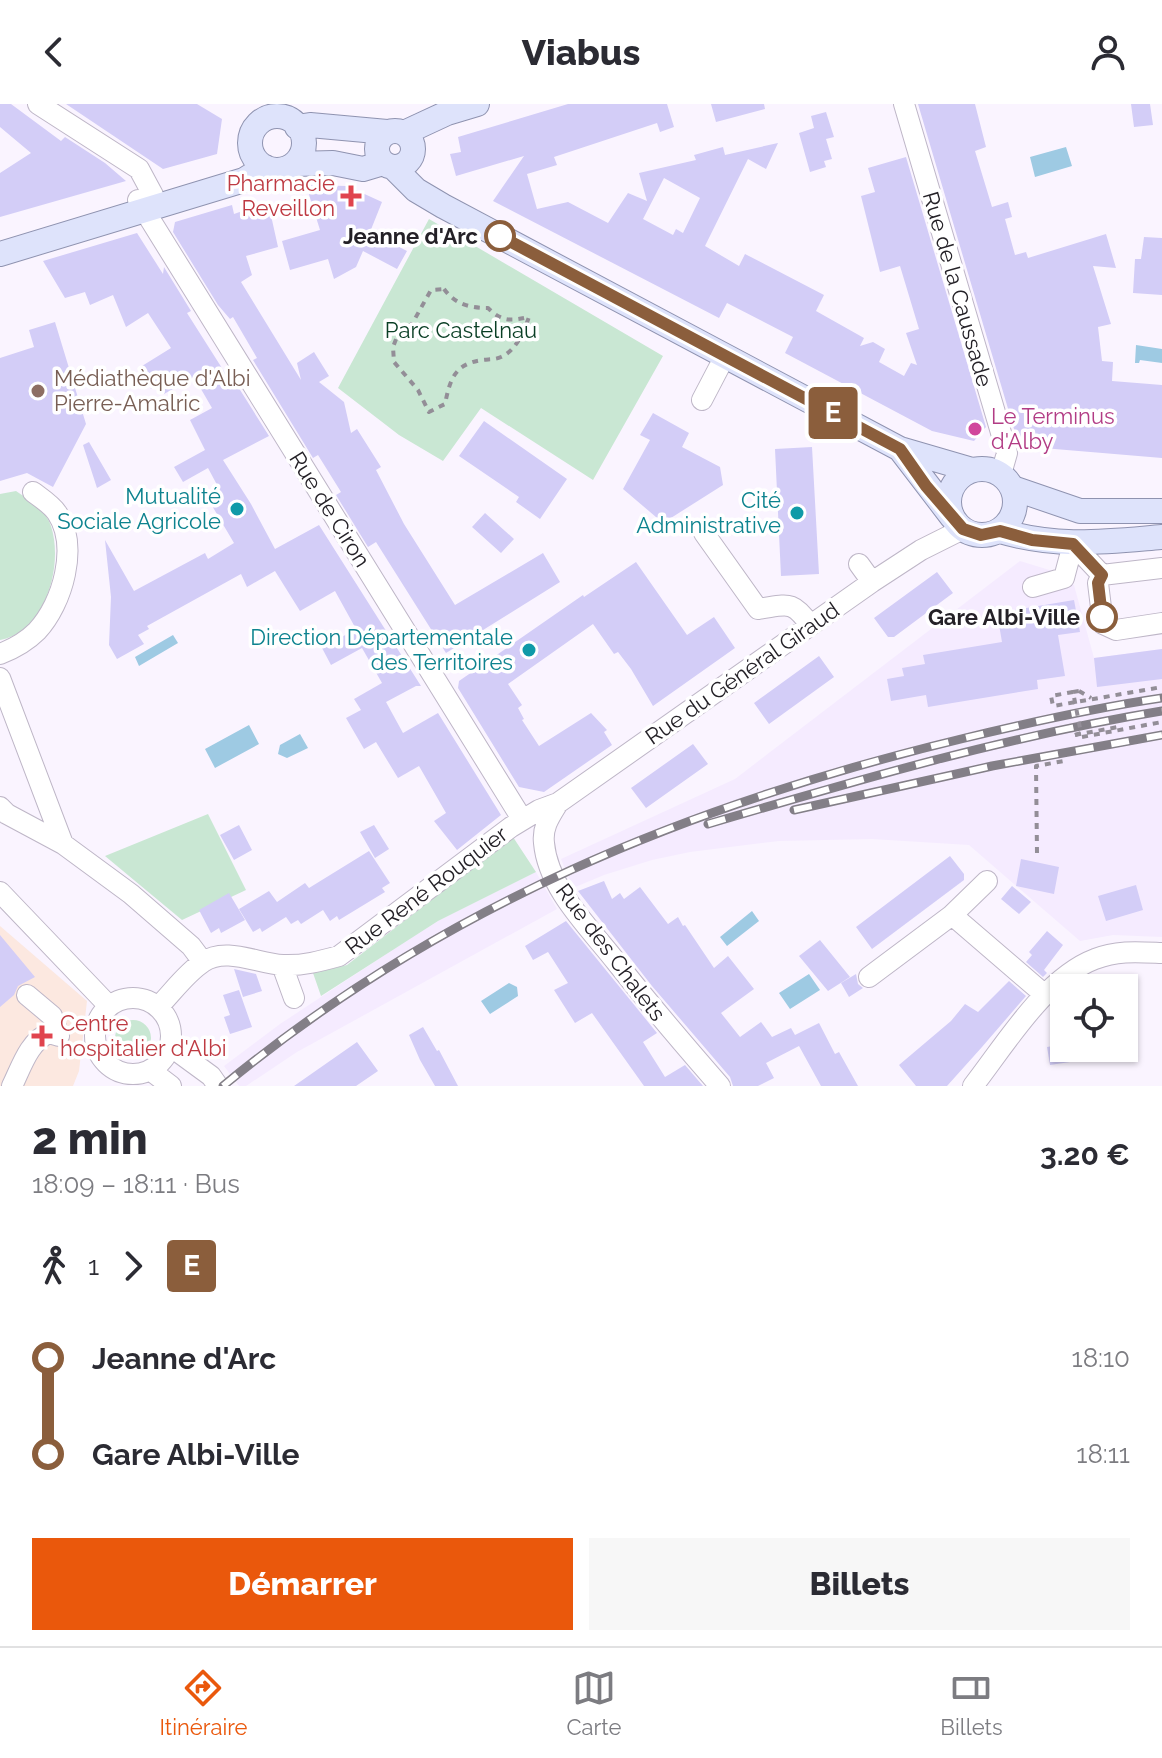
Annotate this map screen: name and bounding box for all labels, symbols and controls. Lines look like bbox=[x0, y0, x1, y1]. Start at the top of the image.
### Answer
icon: back bbox=[32, 30, 76, 74]
icon: person bbox=[1086, 30, 1130, 74]
text: Viabus bbox=[522, 31, 640, 73]
place label: Pharmacie Reveillon bbox=[227, 170, 335, 221]
marker: Pharmacie Reveillon bbox=[342, 187, 360, 205]
street label: Rue de la Caussade bbox=[918, 189, 998, 390]
marker: Jeanne d'Arc bbox=[485, 221, 515, 251]
place label: Jeanne d'Arc bbox=[343, 223, 478, 249]
park label: Parc Castelnau bbox=[385, 317, 537, 343]
place label: Médiathèque d'Albi Pierre-Amalric bbox=[54, 365, 251, 416]
marker: Médiathèque d'Albi Pierre-Amalric bbox=[29, 382, 47, 400]
line badge: E bbox=[807, 387, 859, 439]
text: E bbox=[825, 396, 841, 429]
place label: Le Terminus d'Alby bbox=[991, 403, 1115, 454]
marker: Le Terminus d'Alby bbox=[966, 420, 984, 438]
street label: Rue de Ciron bbox=[284, 446, 376, 572]
place label: Mutualité Sociale Agricole bbox=[57, 483, 221, 534]
place label: Cité Administrative bbox=[636, 487, 781, 538]
marker: Mutualité Sociale Agricole bbox=[228, 500, 246, 518]
marker: Cité Administrative bbox=[788, 504, 806, 522]
street label: Rue du Général Giraud bbox=[640, 596, 844, 750]
marker: Gare Albi-Ville bbox=[1087, 602, 1117, 632]
place label: Gare Albi-Ville bbox=[928, 604, 1080, 630]
place label: Direction Départementale des Territoires bbox=[250, 624, 513, 675]
marker: Direction Départementale des Territoires bbox=[520, 641, 538, 659]
street label: Rue René Rouquier bbox=[340, 820, 512, 959]
street label: Rue des Chalets bbox=[551, 878, 671, 1026]
map controls bbox=[1050, 974, 1138, 1062]
button: locate bbox=[1050, 974, 1138, 1062]
place label: Centre hospitalier d'Albi bbox=[60, 1010, 227, 1061]
marker: Centre hospitalier d'Albi bbox=[31, 1025, 53, 1047]
text: 2 min bbox=[32, 1113, 148, 1164]
text: 3.20 € bbox=[1040, 1137, 1130, 1172]
text: 18:09 – 18:11 · Bus bbox=[32, 1169, 240, 1199]
icon: walk bbox=[32, 1244, 76, 1288]
icon: forward bbox=[111, 1244, 155, 1288]
text: E bbox=[183, 1249, 200, 1282]
text: 1 bbox=[88, 1251, 99, 1281]
text: Jeanne d'Arc bbox=[92, 1341, 276, 1376]
text: 18:10 bbox=[1072, 1343, 1130, 1373]
text: Gare Albi-Ville bbox=[92, 1437, 299, 1472]
text: 18:11 bbox=[1076, 1439, 1130, 1469]
button: Démarrer bbox=[32, 1538, 573, 1630]
button: Billets bbox=[589, 1538, 1130, 1630]
tab: Itinéraire bbox=[159, 1666, 247, 1740]
tab: Carte bbox=[566, 1666, 621, 1740]
tab: Billets bbox=[940, 1666, 1003, 1740]

